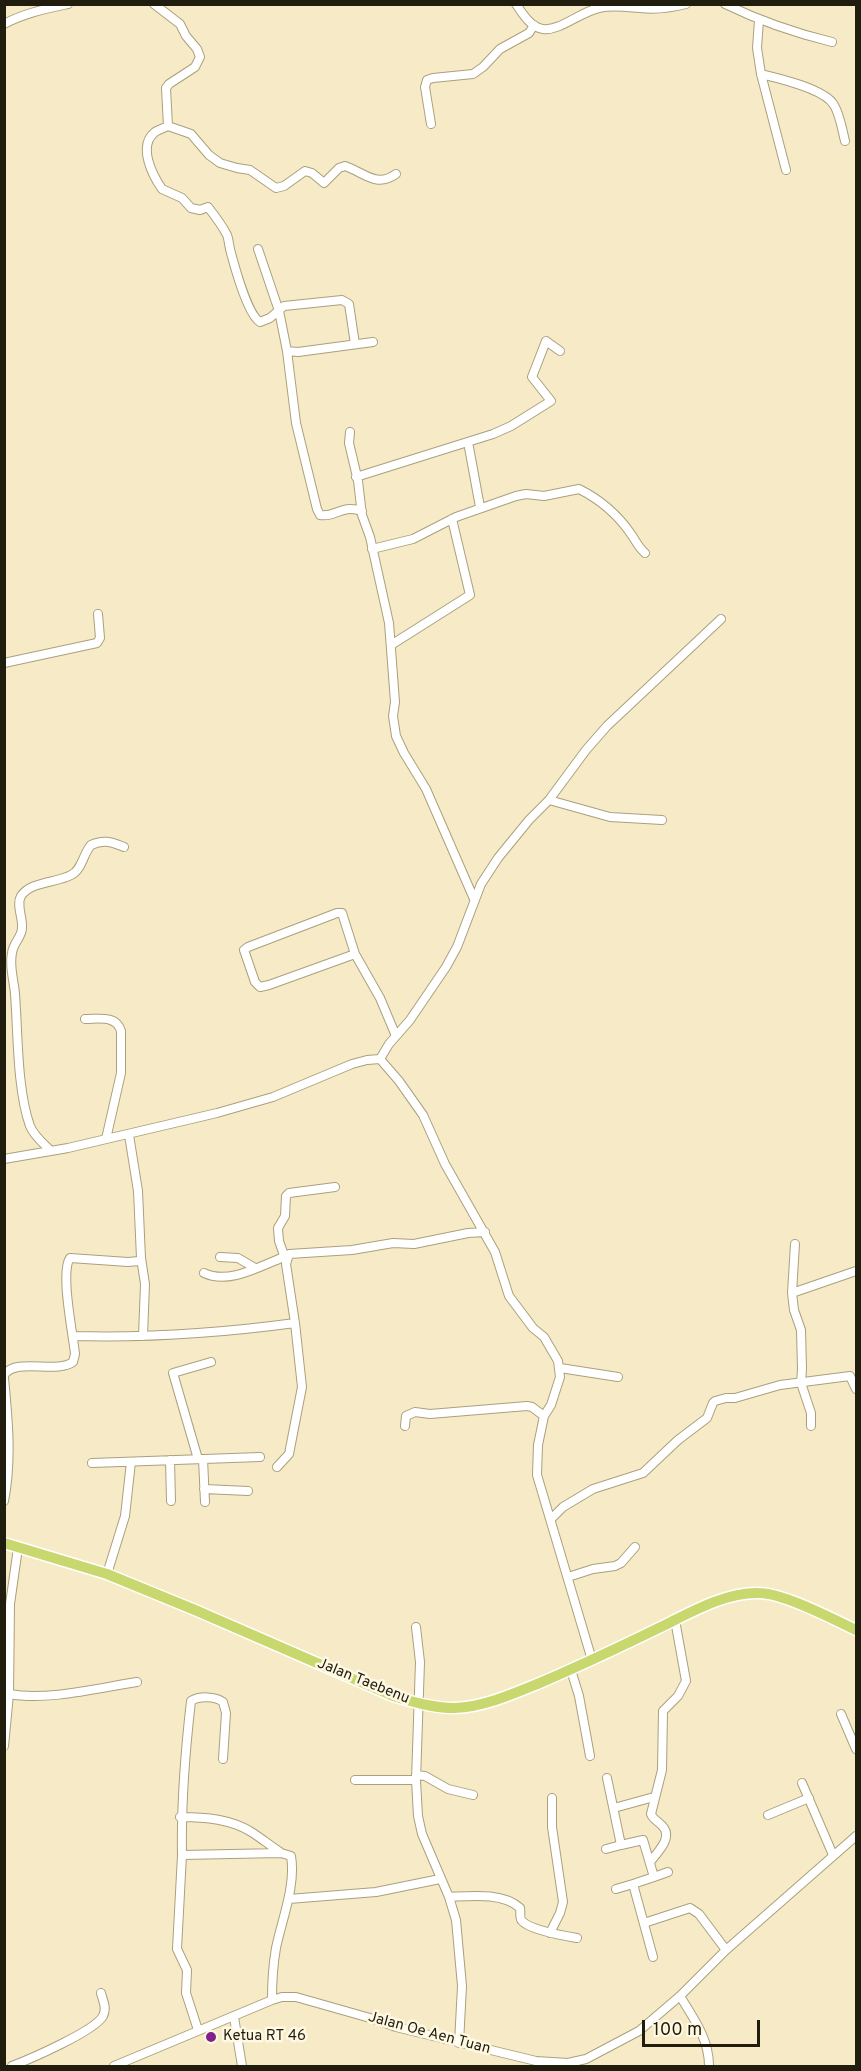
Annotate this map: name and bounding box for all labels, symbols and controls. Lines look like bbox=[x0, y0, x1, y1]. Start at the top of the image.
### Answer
street label: Jalan Taebenu bbox=[314, 1655, 412, 1709]
scale bar bbox=[645, 2008, 764, 2046]
street label: Jalan Oe Aen Tuan bbox=[366, 2009, 492, 2059]
text: 100 m bbox=[653, 2019, 702, 2042]
place label: Ketua RT 46 bbox=[223, 2028, 306, 2046]
marker: Ketua RT 46 bbox=[204, 2030, 218, 2044]

